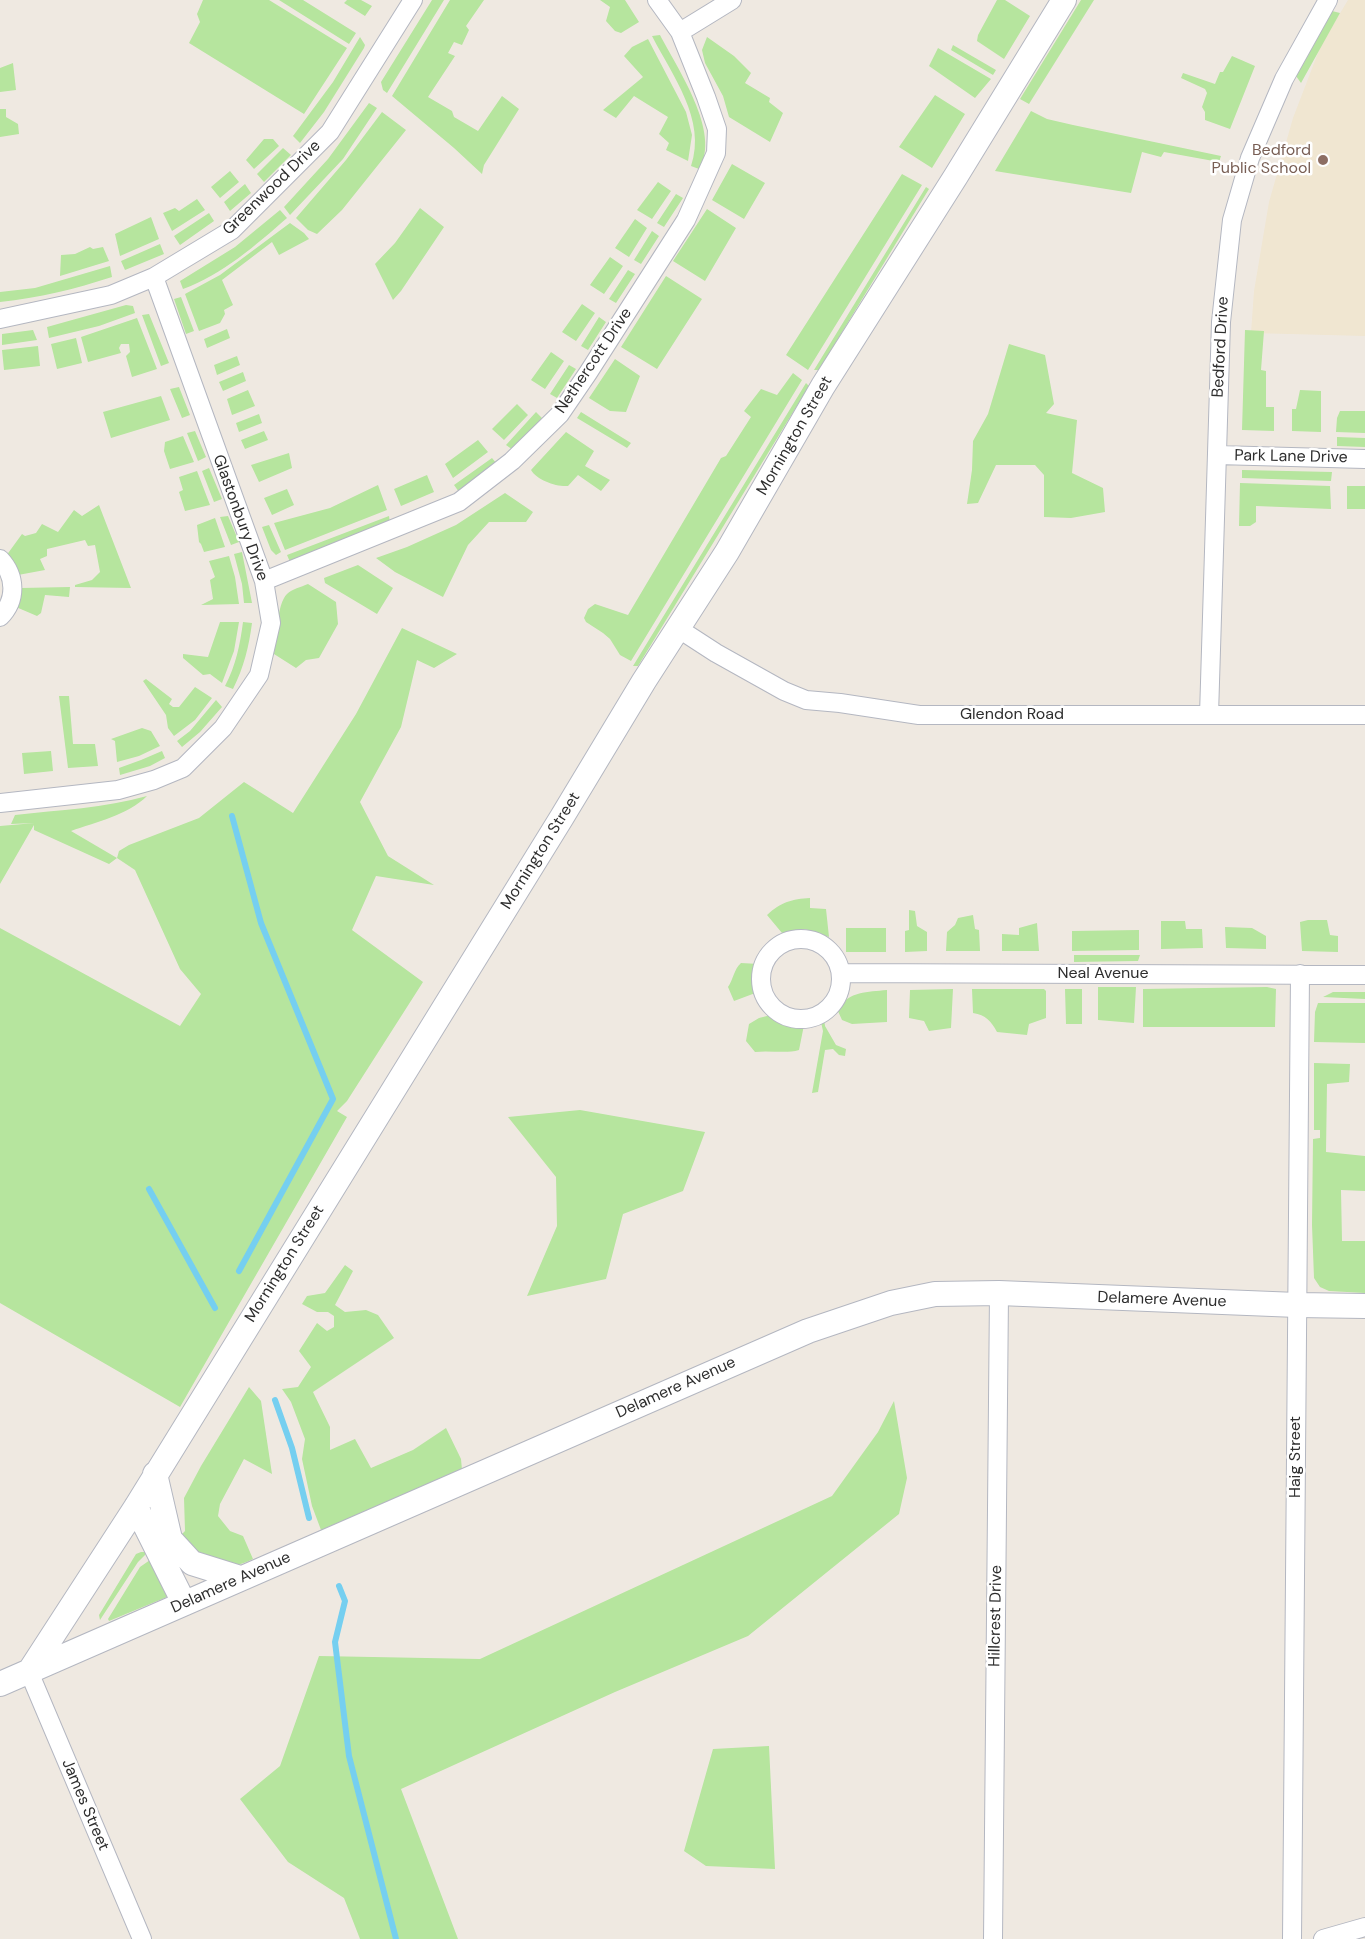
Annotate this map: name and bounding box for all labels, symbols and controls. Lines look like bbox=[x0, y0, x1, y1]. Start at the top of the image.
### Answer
street label: Greenwood Drive bbox=[219, 137, 325, 239]
place label: Bedford Public School bbox=[1212, 141, 1311, 179]
marker: Bedford Public School bbox=[1316, 153, 1330, 167]
street label: Bedford Drive bbox=[1209, 296, 1233, 398]
street label: Nethercott Drive bbox=[552, 305, 636, 417]
street label: Mornington Street bbox=[753, 373, 837, 499]
street label: Park Lane Drive bbox=[1234, 446, 1348, 468]
street label: Glastonbury Drive bbox=[208, 452, 272, 584]
street label: Glendon Road bbox=[960, 705, 1064, 725]
street label: Mornington Street bbox=[497, 789, 585, 913]
street label: Neal Avenue bbox=[1057, 964, 1149, 984]
street label: Mornington Street bbox=[241, 1202, 329, 1326]
street label: Delamere Avenue bbox=[1097, 1288, 1227, 1312]
street label: Delamere Avenue bbox=[613, 1353, 739, 1423]
street label: Haig Street bbox=[1286, 1416, 1306, 1498]
street label: Delamere Avenue bbox=[168, 1548, 294, 1618]
street label: Hillcrest Drive bbox=[986, 1565, 1006, 1667]
street label: James Street bbox=[57, 1756, 113, 1854]

